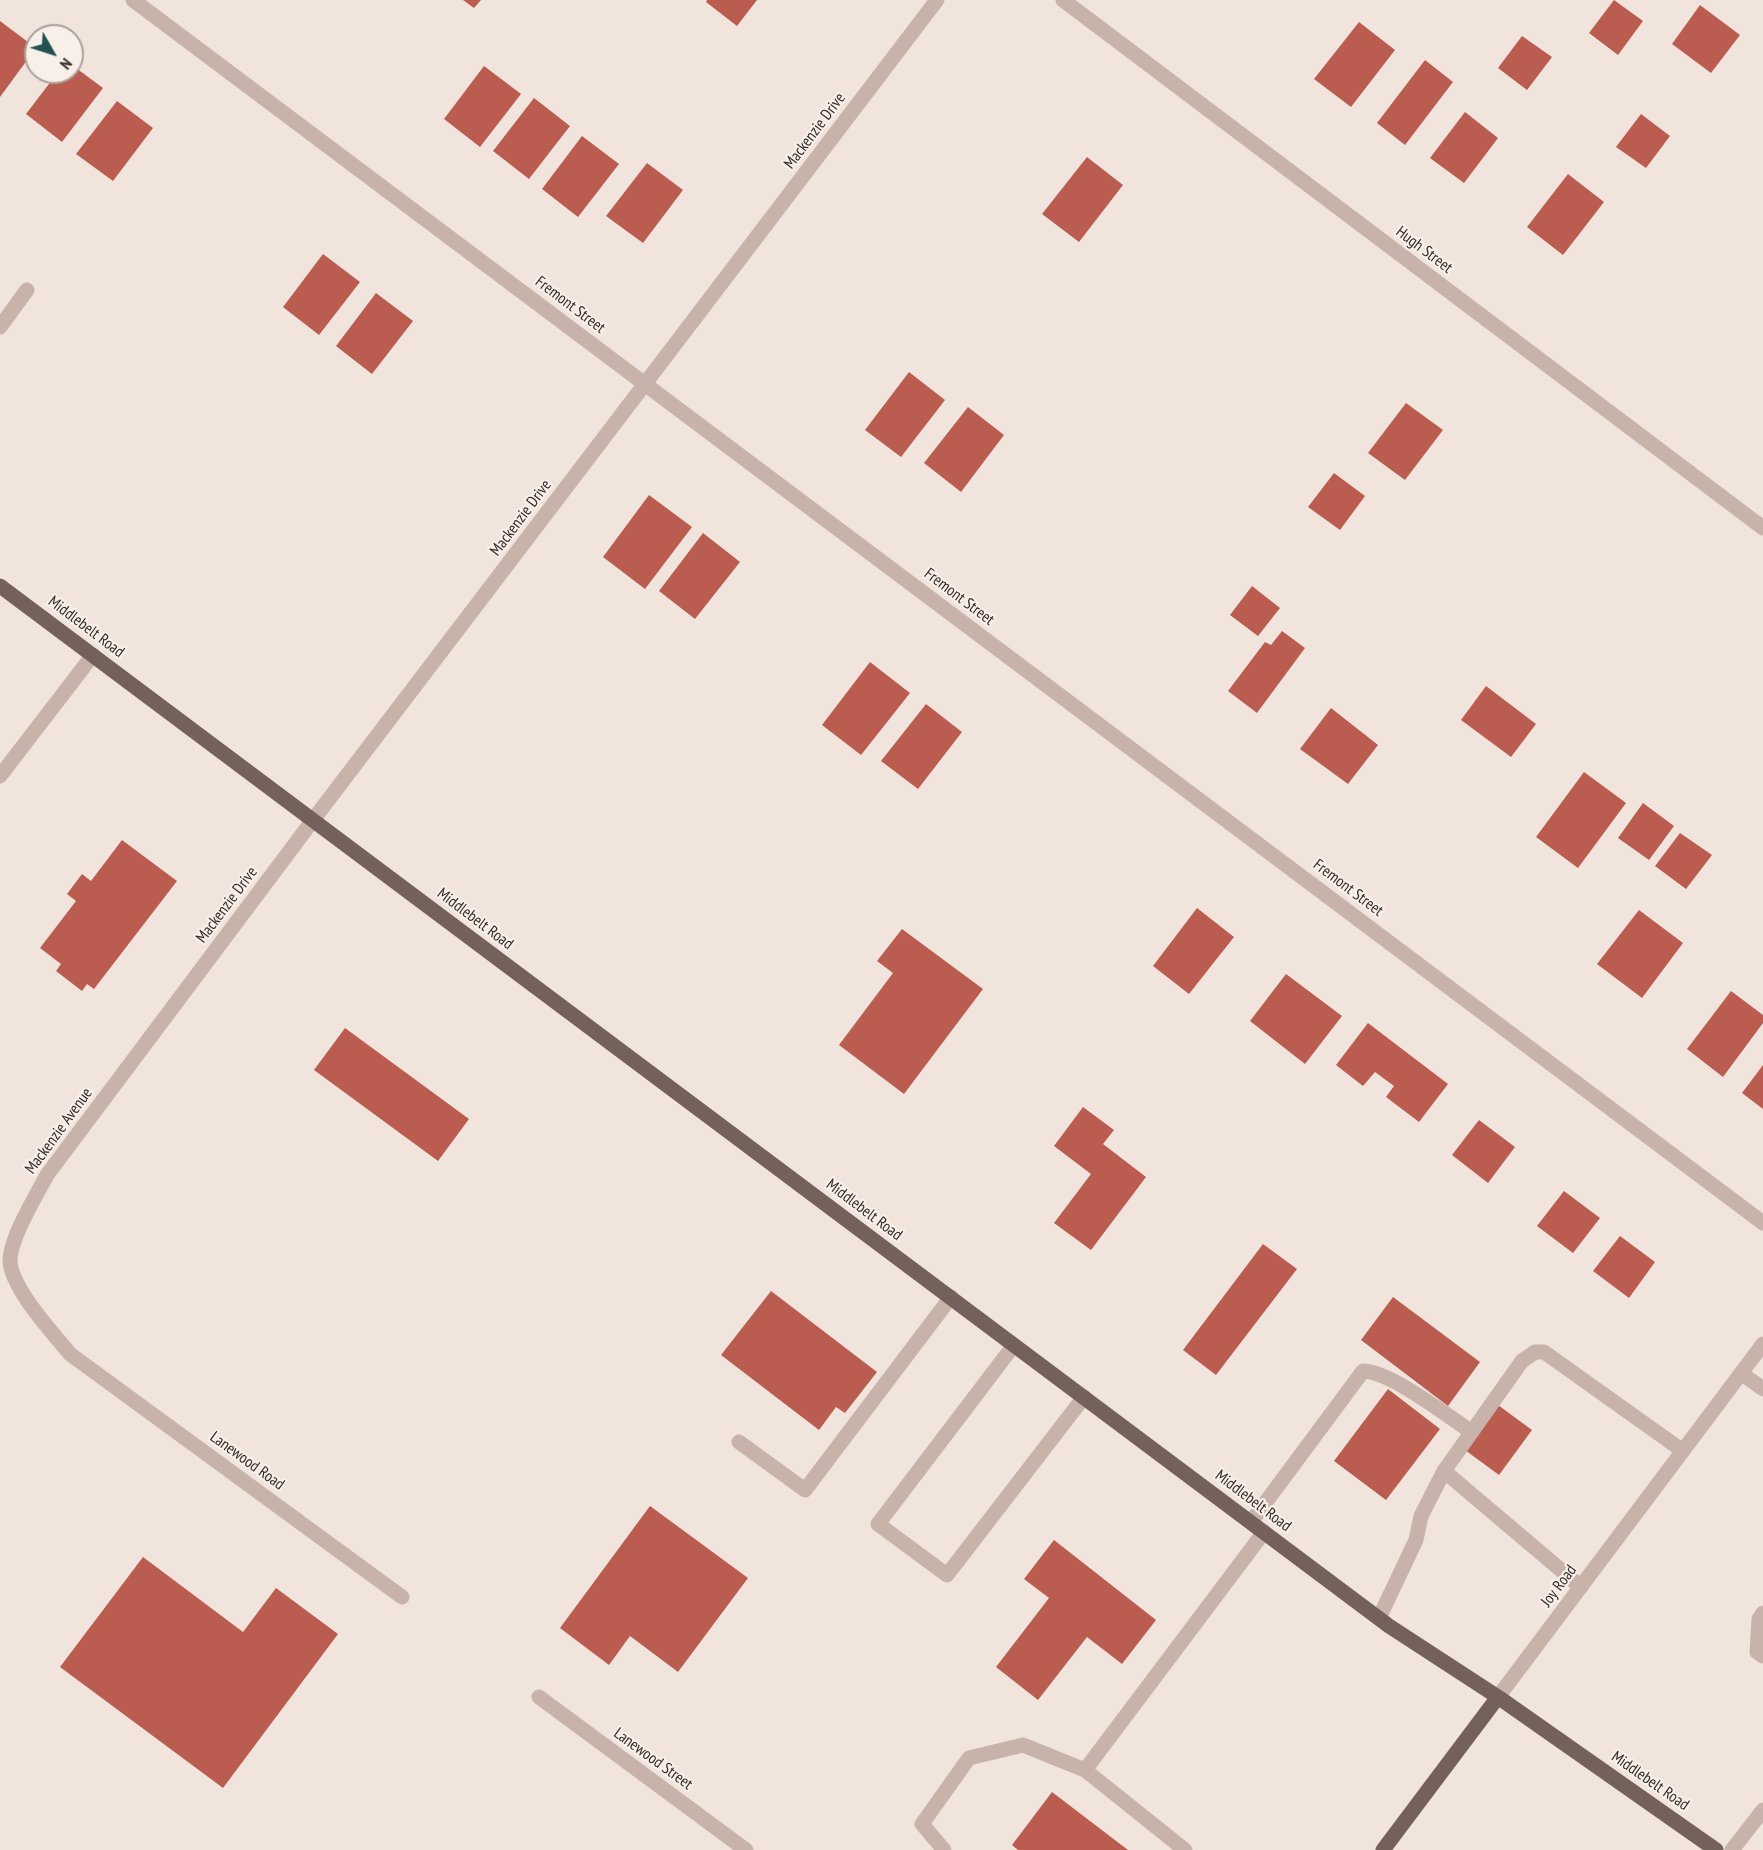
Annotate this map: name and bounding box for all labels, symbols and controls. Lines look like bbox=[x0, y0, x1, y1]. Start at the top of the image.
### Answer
north arrow bbox=[24, 24, 84, 84]
text: N bbox=[56, 54, 77, 74]
street label: Mackenzie Drive bbox=[780, 89, 850, 173]
street label: Hugh Street bbox=[1392, 222, 1456, 278]
street label: Fremont Street bbox=[531, 272, 609, 338]
street label: Mackenzie Drive bbox=[486, 476, 556, 560]
street label: Fremont Street bbox=[920, 564, 998, 630]
street label: Middlebelt Road bbox=[44, 592, 128, 662]
street label: Fremont Street bbox=[1309, 855, 1387, 921]
street label: Mackenzie Drive bbox=[192, 863, 262, 947]
street label: Middlebelt Road bbox=[433, 884, 517, 954]
street label: Mackenzie Avenue bbox=[21, 1084, 97, 1178]
street label: Middlebelt Road bbox=[822, 1175, 906, 1245]
street label: Lanewood Road bbox=[206, 1428, 288, 1494]
street label: Middlebelt Road bbox=[1211, 1466, 1295, 1536]
street label: Joy Road bbox=[1537, 1561, 1581, 1611]
street label: Lanewood Street bbox=[610, 1724, 696, 1794]
street label: Middlebelt Road bbox=[1608, 1747, 1692, 1815]

